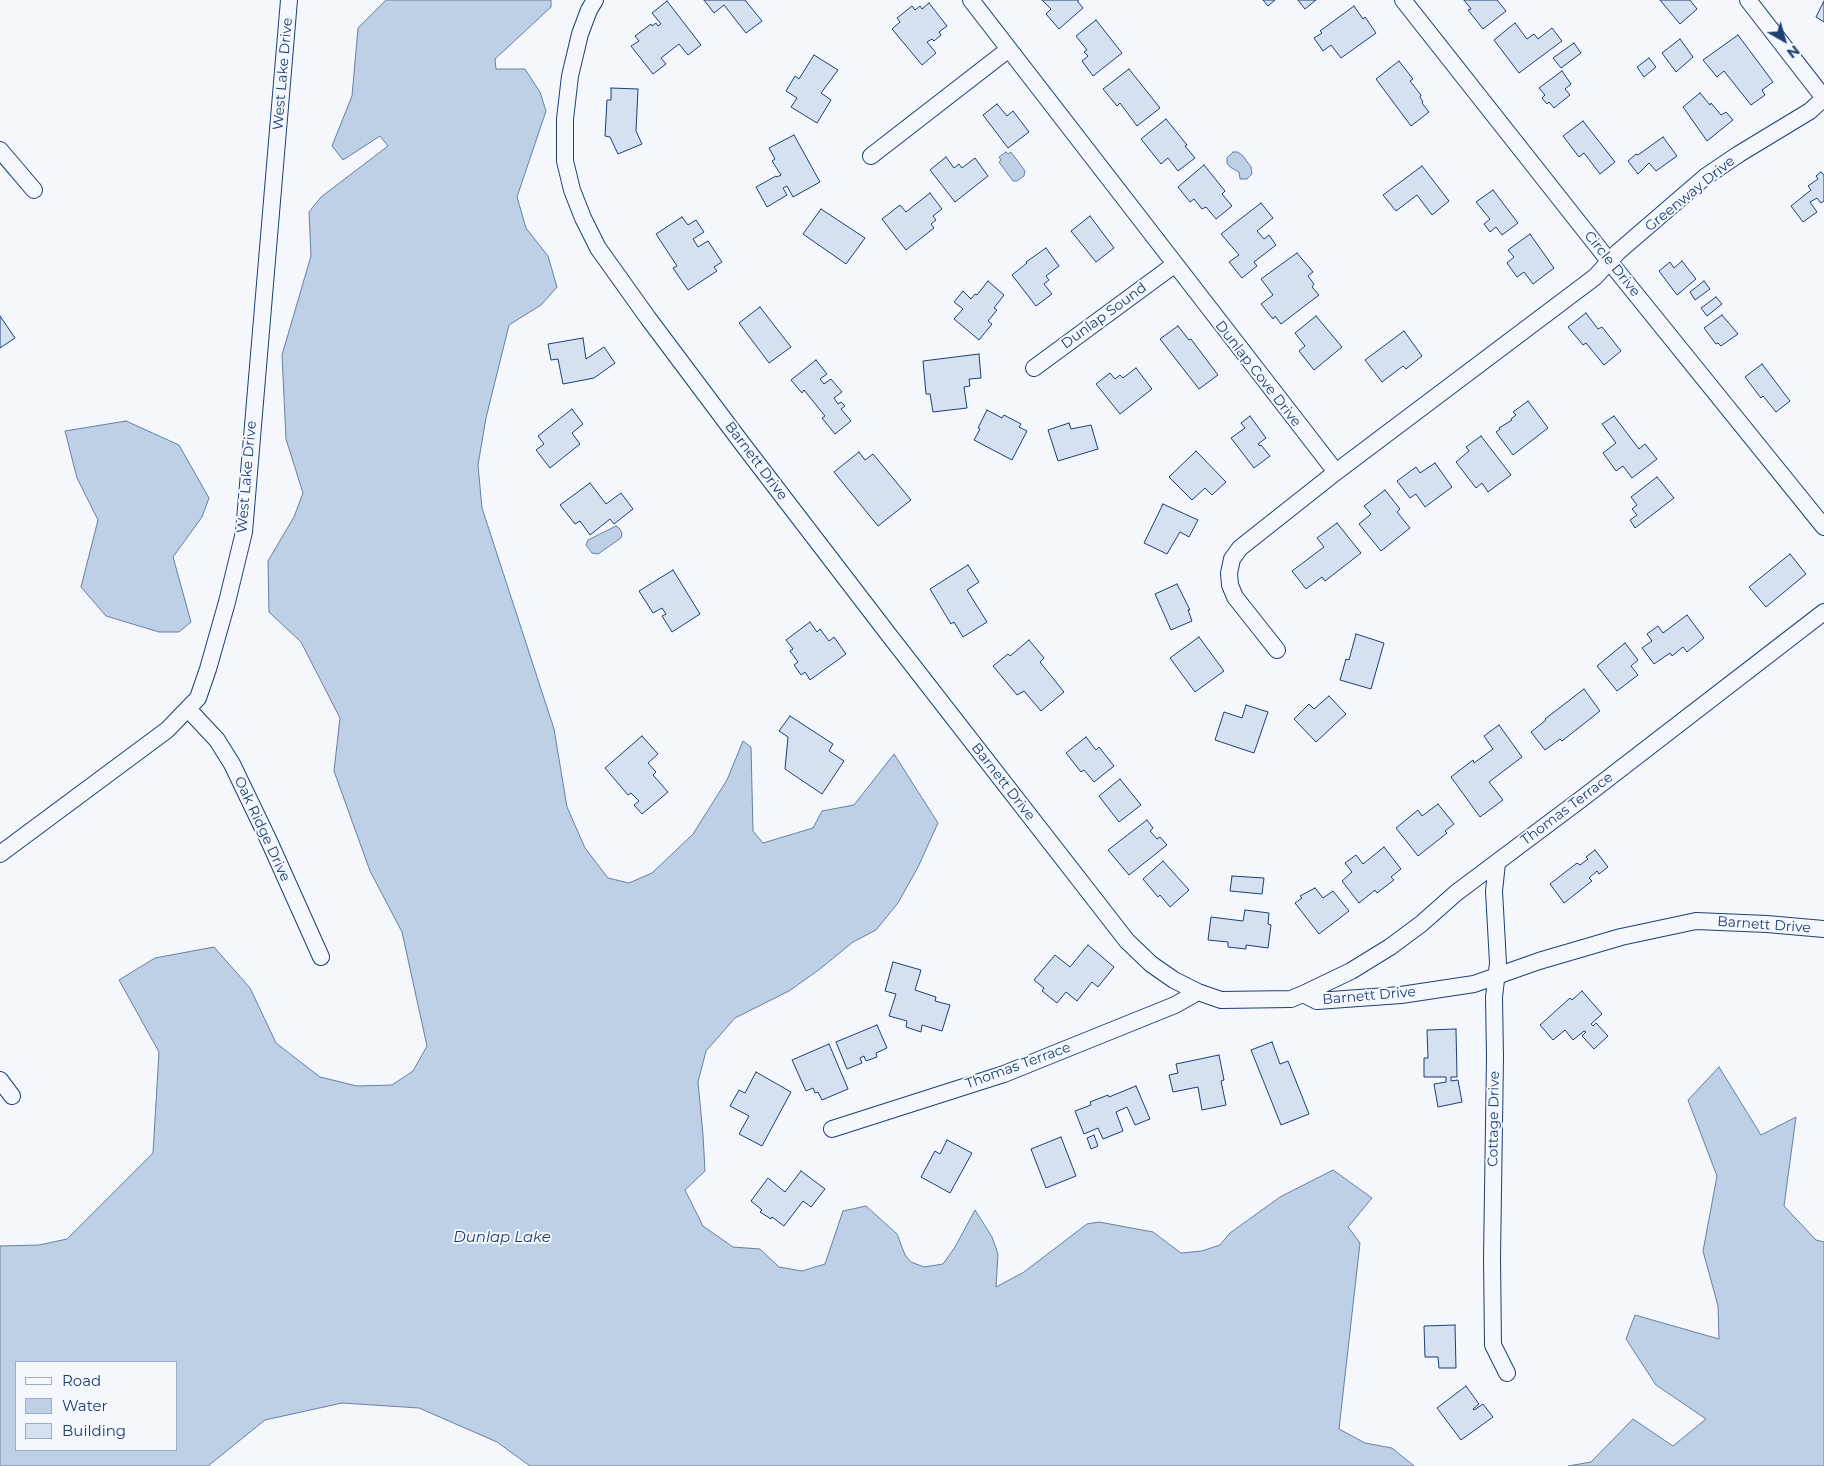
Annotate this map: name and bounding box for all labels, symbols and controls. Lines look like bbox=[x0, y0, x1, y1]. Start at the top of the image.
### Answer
north arrow bbox=[1759, 15, 1809, 65]
street label: West Lake Drive bbox=[270, 17, 296, 131]
text: N bbox=[1783, 41, 1803, 62]
street label: Greenway Drive bbox=[1642, 153, 1738, 235]
street label: Circle Drive bbox=[1580, 228, 1644, 300]
street label: Dunlap Sound bbox=[1058, 279, 1150, 353]
street label: Dunlap Cove Drive bbox=[1211, 318, 1305, 430]
street label: Barnett Drive bbox=[721, 419, 791, 503]
street label: West Lake Drive bbox=[234, 420, 260, 534]
street label: Barnett Drive bbox=[968, 740, 1038, 824]
street label: Thomas Terrace bbox=[1518, 769, 1616, 849]
street label: Oak Ridge Drive bbox=[230, 774, 294, 884]
street label: Barnett Drive bbox=[1717, 913, 1811, 937]
street label: Barnett Drive bbox=[1322, 984, 1416, 1008]
street label: Thomas Terrace bbox=[963, 1039, 1073, 1093]
street label: Cottage Drive bbox=[1485, 1071, 1503, 1167]
water label: Dunlap Lake bbox=[453, 1229, 551, 1247]
legend bbox=[15, 1361, 178, 1451]
text: Road bbox=[62, 1371, 101, 1390]
text: Water bbox=[62, 1396, 108, 1415]
text: Building bbox=[62, 1421, 126, 1440]

